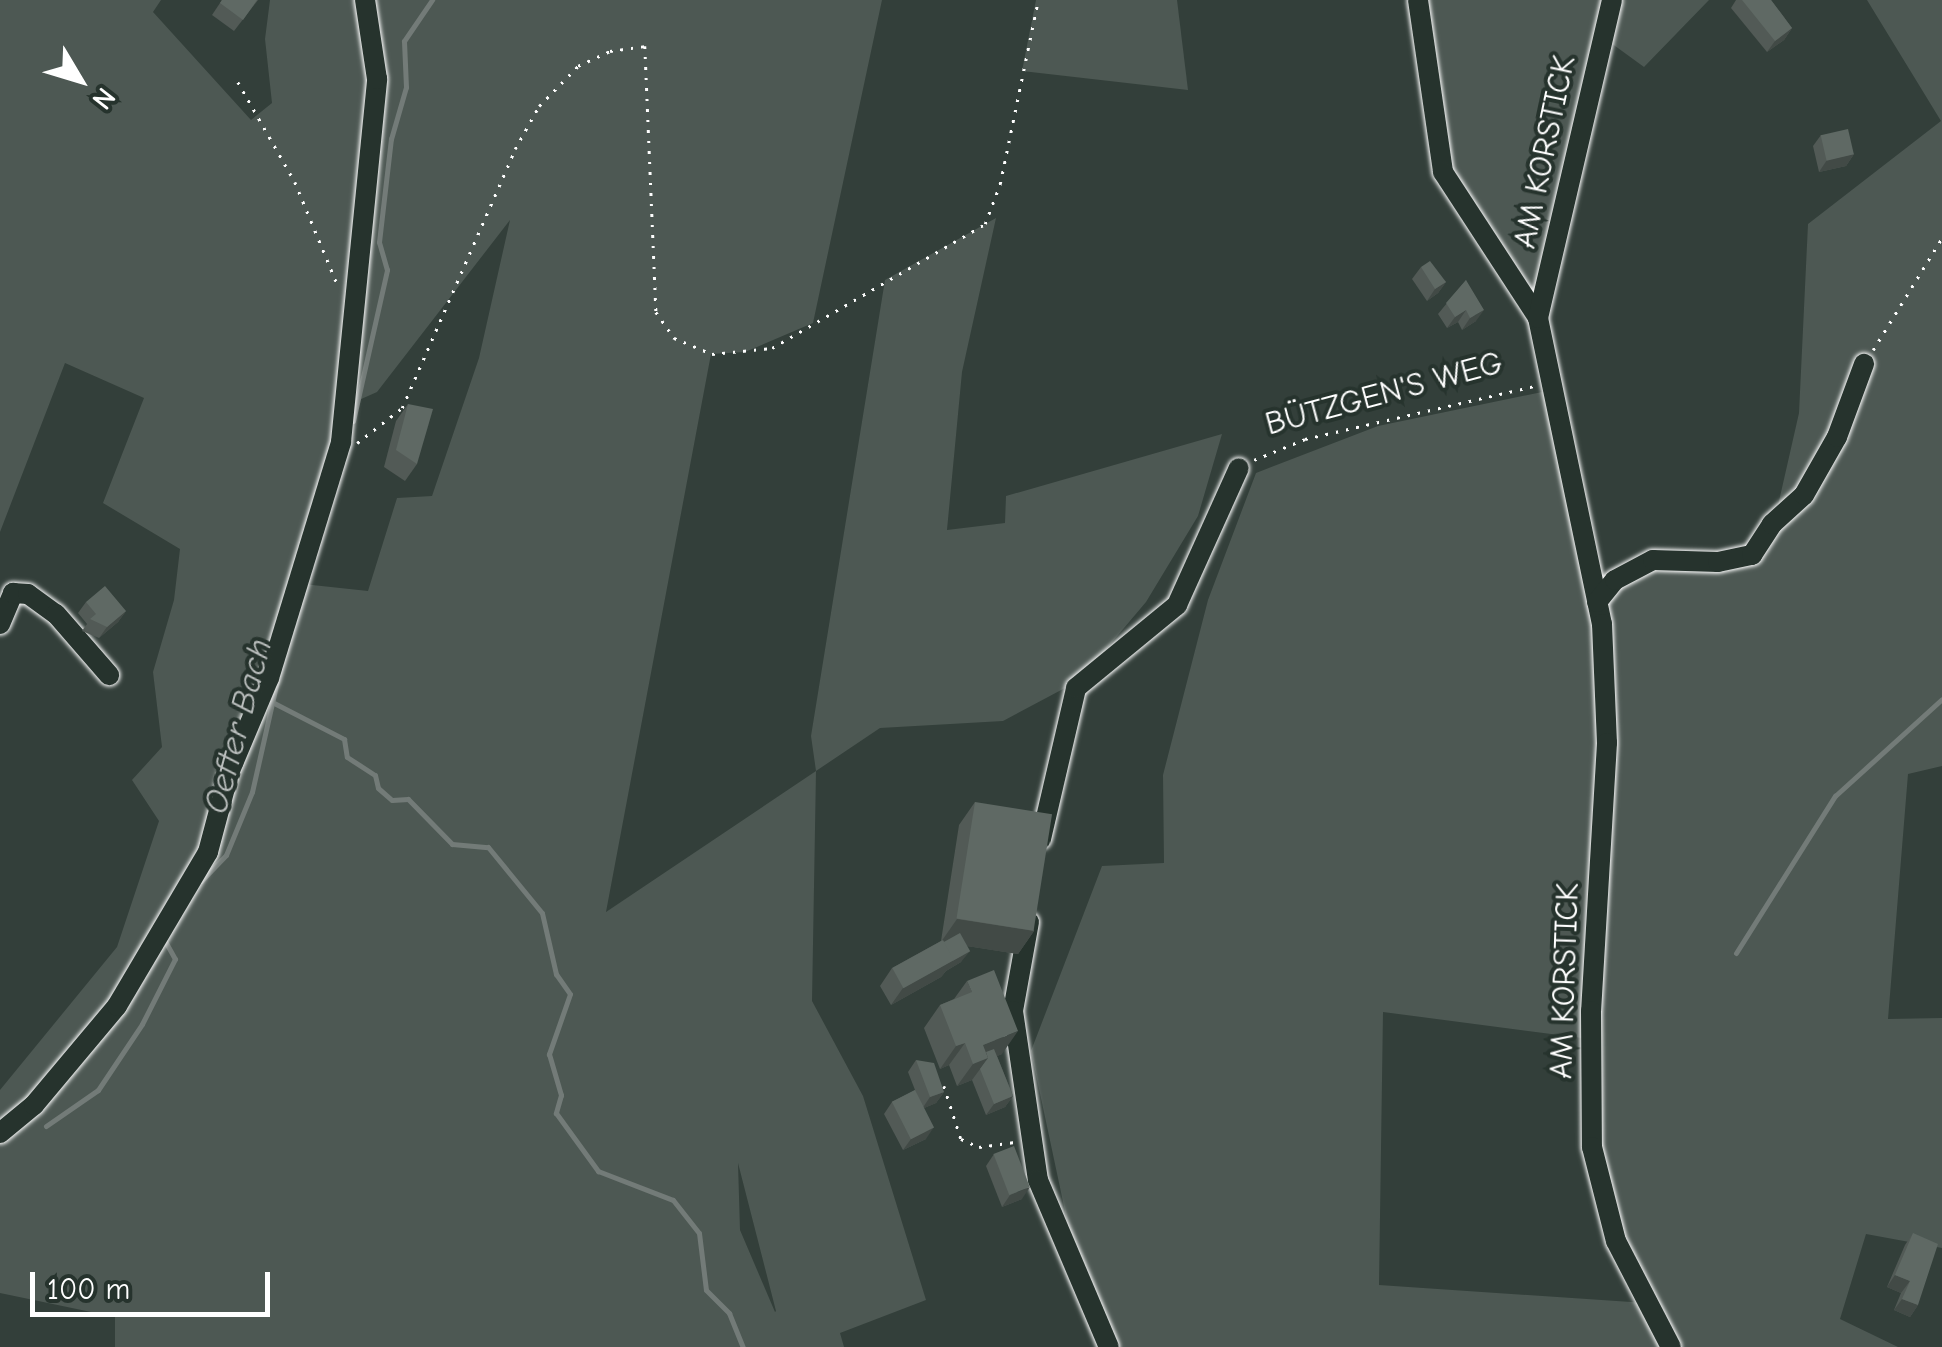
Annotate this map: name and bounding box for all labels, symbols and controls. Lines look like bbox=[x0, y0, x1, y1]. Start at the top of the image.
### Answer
north arrow bbox=[30, 30, 130, 130]
street label: AM KORSTICK bbox=[1506, 52, 1584, 252]
text: N bbox=[85, 81, 122, 116]
street label: BÜTZGEN'S WEG bbox=[1261, 344, 1507, 444]
water label: Oefter Bach bbox=[195, 634, 281, 818]
street label: AM KORSTICK bbox=[1542, 882, 1588, 1080]
scale bar bbox=[35, 1252, 275, 1314]
text: 100 m bbox=[47, 1272, 130, 1307]

